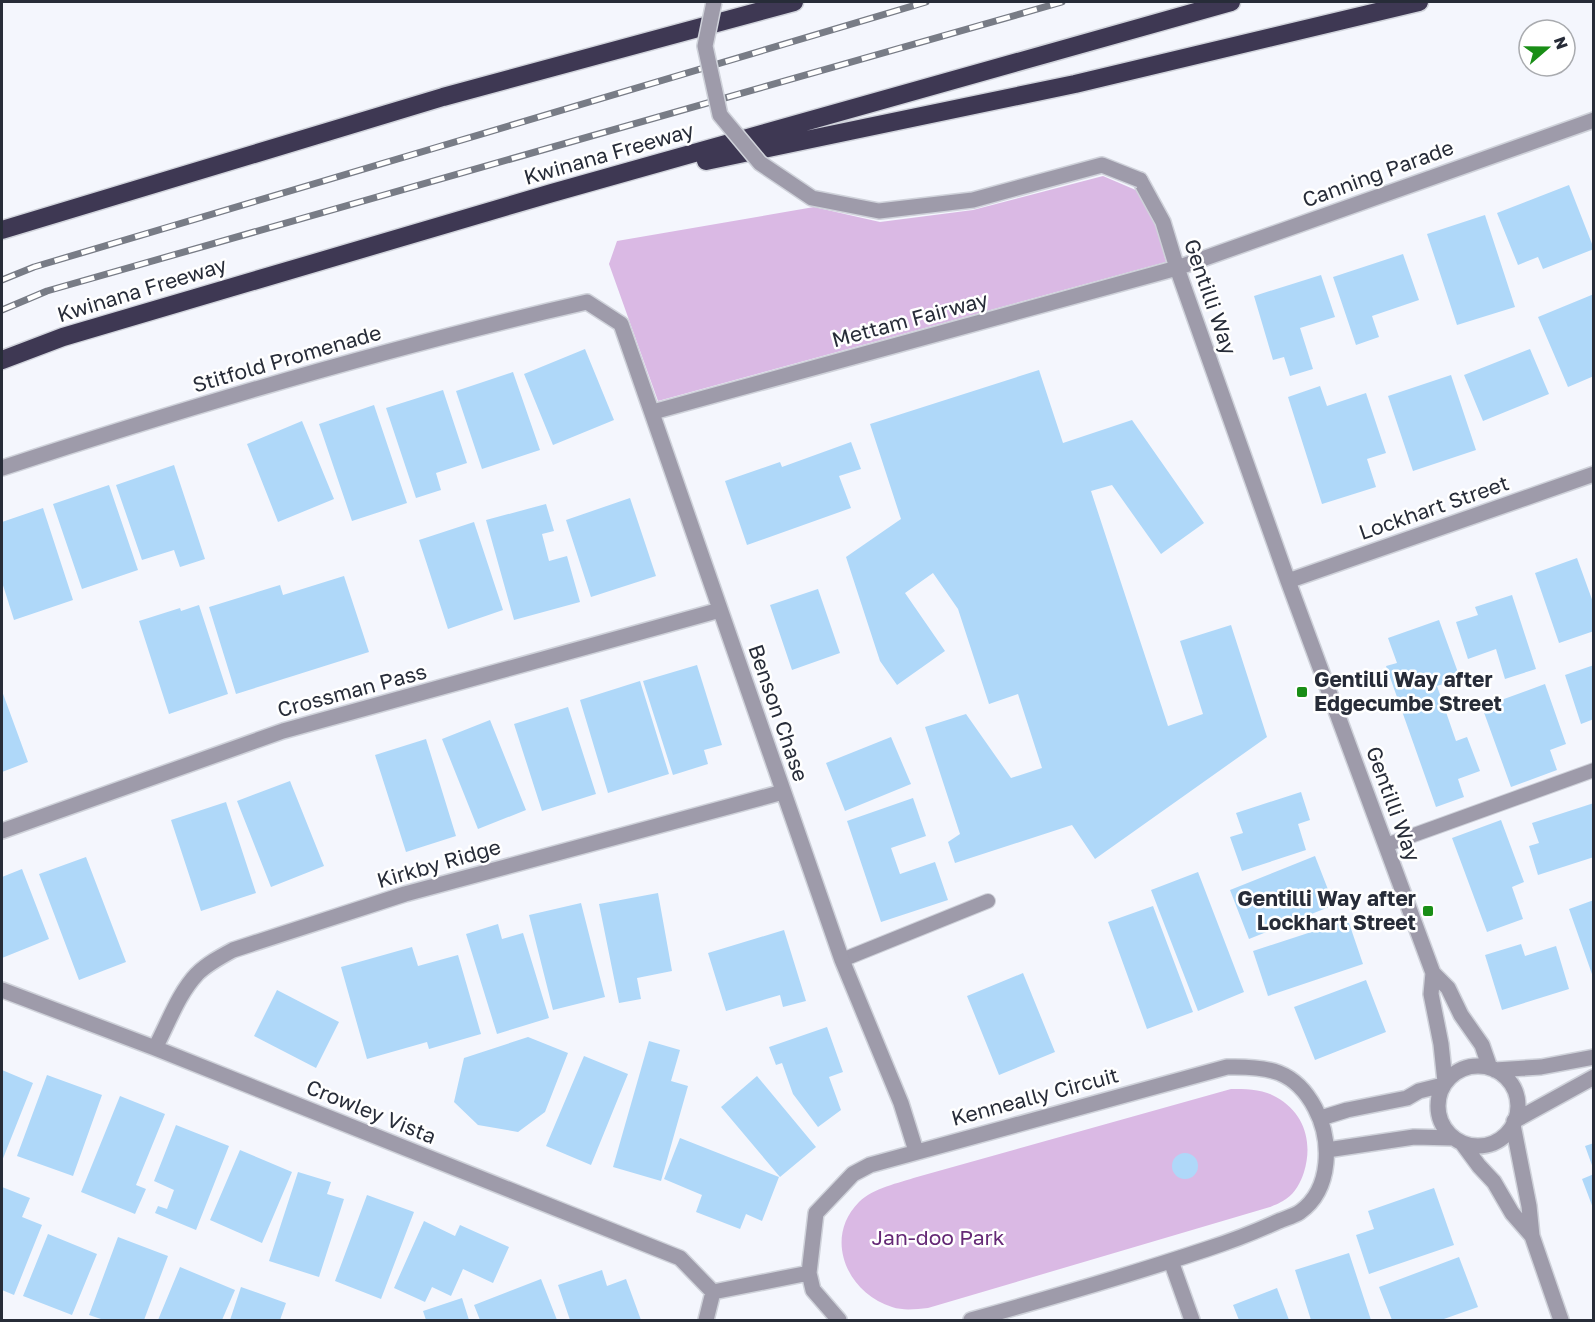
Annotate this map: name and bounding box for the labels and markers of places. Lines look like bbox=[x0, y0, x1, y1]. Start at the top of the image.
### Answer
place label: Gentilli Way after Edgecumbe Street bbox=[1314, 666, 1502, 716]
marker: Gentilli Way after Edgecumbe Street bbox=[1295, 685, 1309, 699]
place label: Gentilli Way after Lockhart Street bbox=[1237, 885, 1416, 935]
marker: Gentilli Way after Lockhart Street bbox=[1421, 904, 1435, 918]

